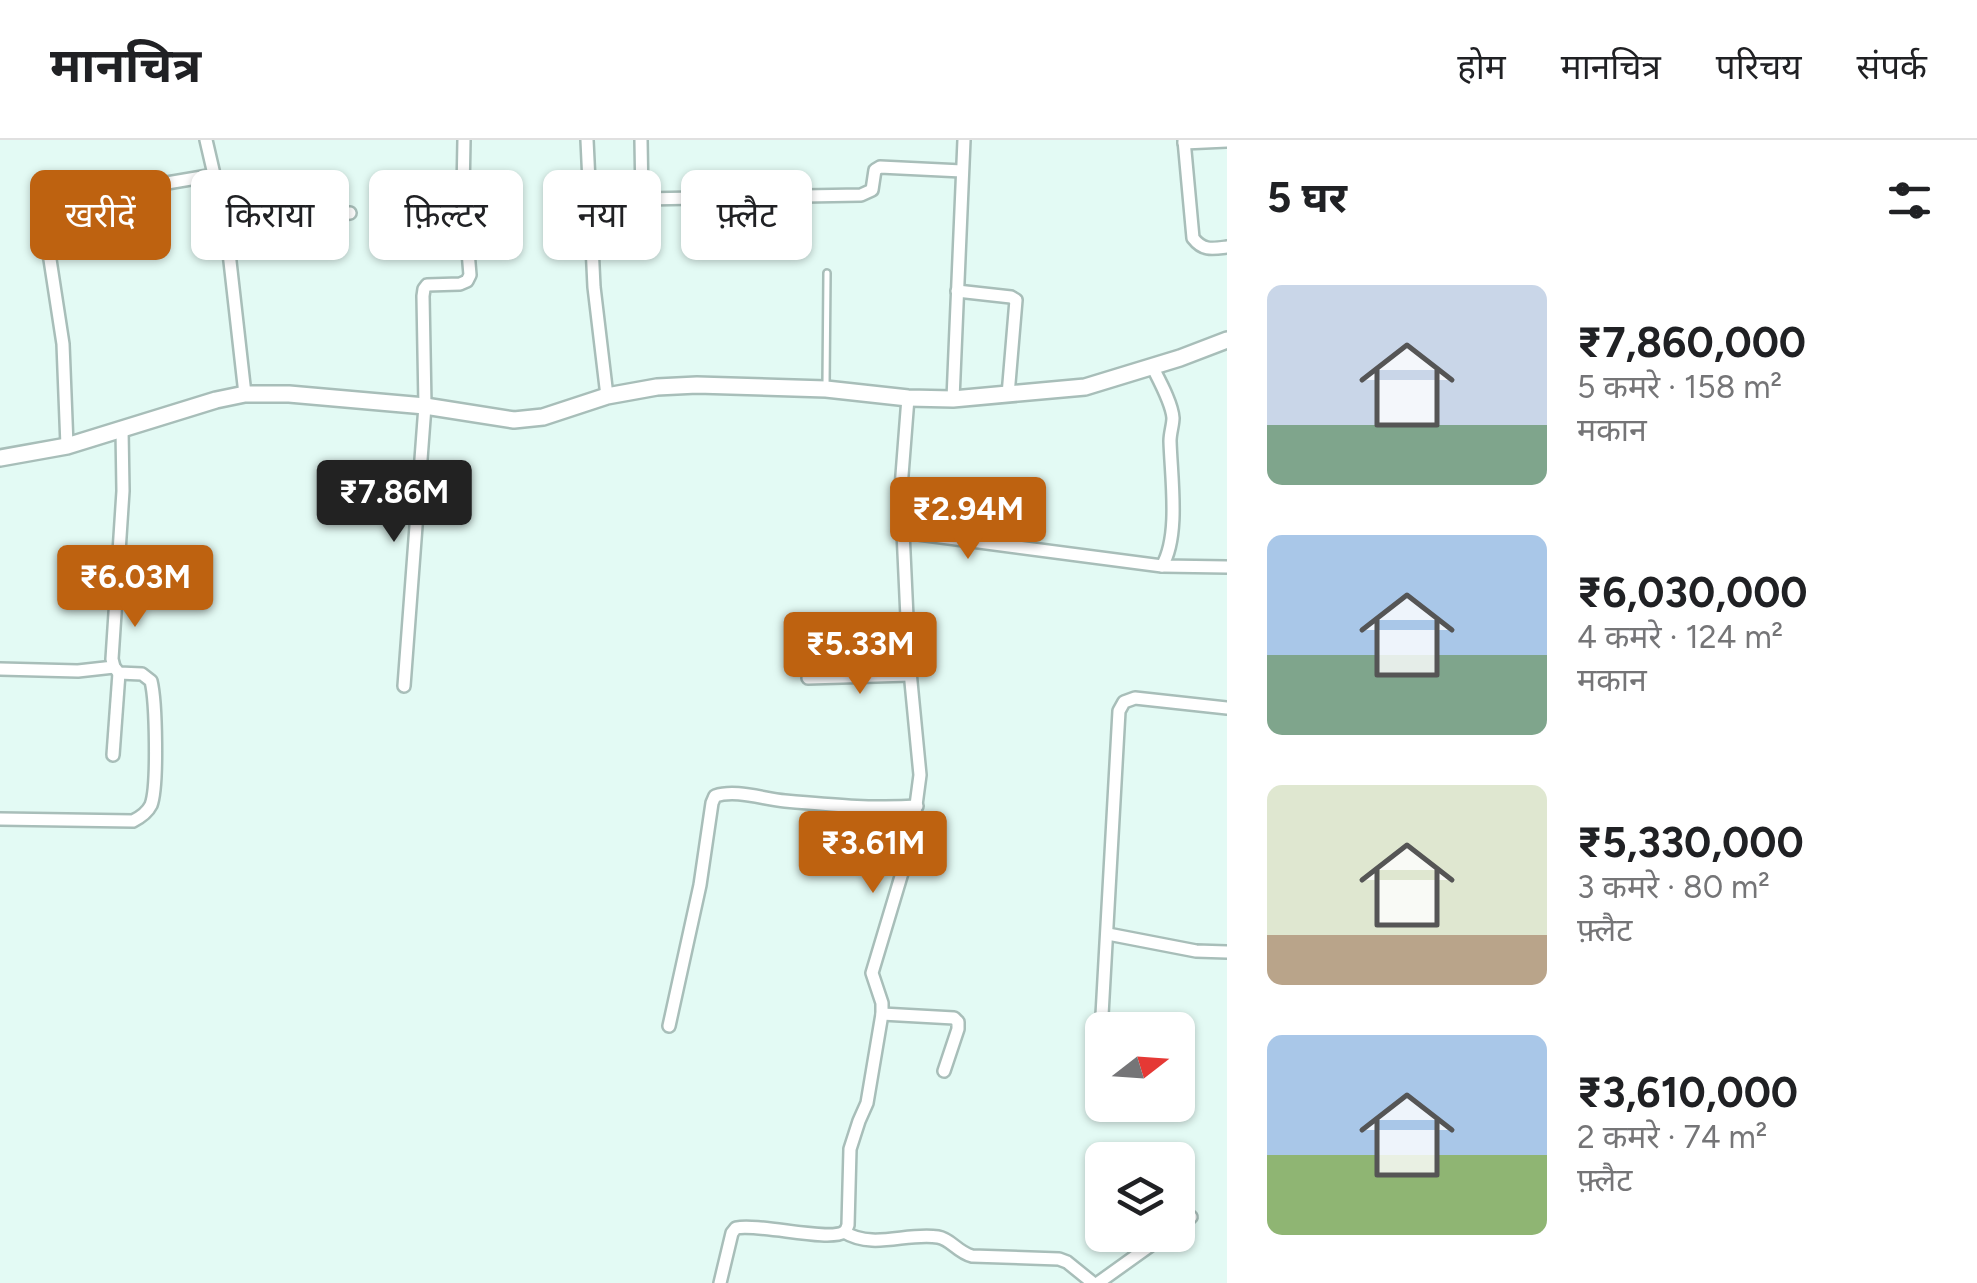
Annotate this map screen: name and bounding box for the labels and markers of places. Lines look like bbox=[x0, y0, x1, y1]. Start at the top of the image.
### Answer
pin: ₹7.86M bbox=[313, 460, 475, 545]
pin: ₹2.94M bbox=[887, 477, 1049, 562]
pin: ₹6.03M bbox=[54, 545, 216, 630]
pin: ₹5.33M bbox=[779, 612, 941, 697]
pin: ₹3.61M bbox=[792, 811, 954, 896]

